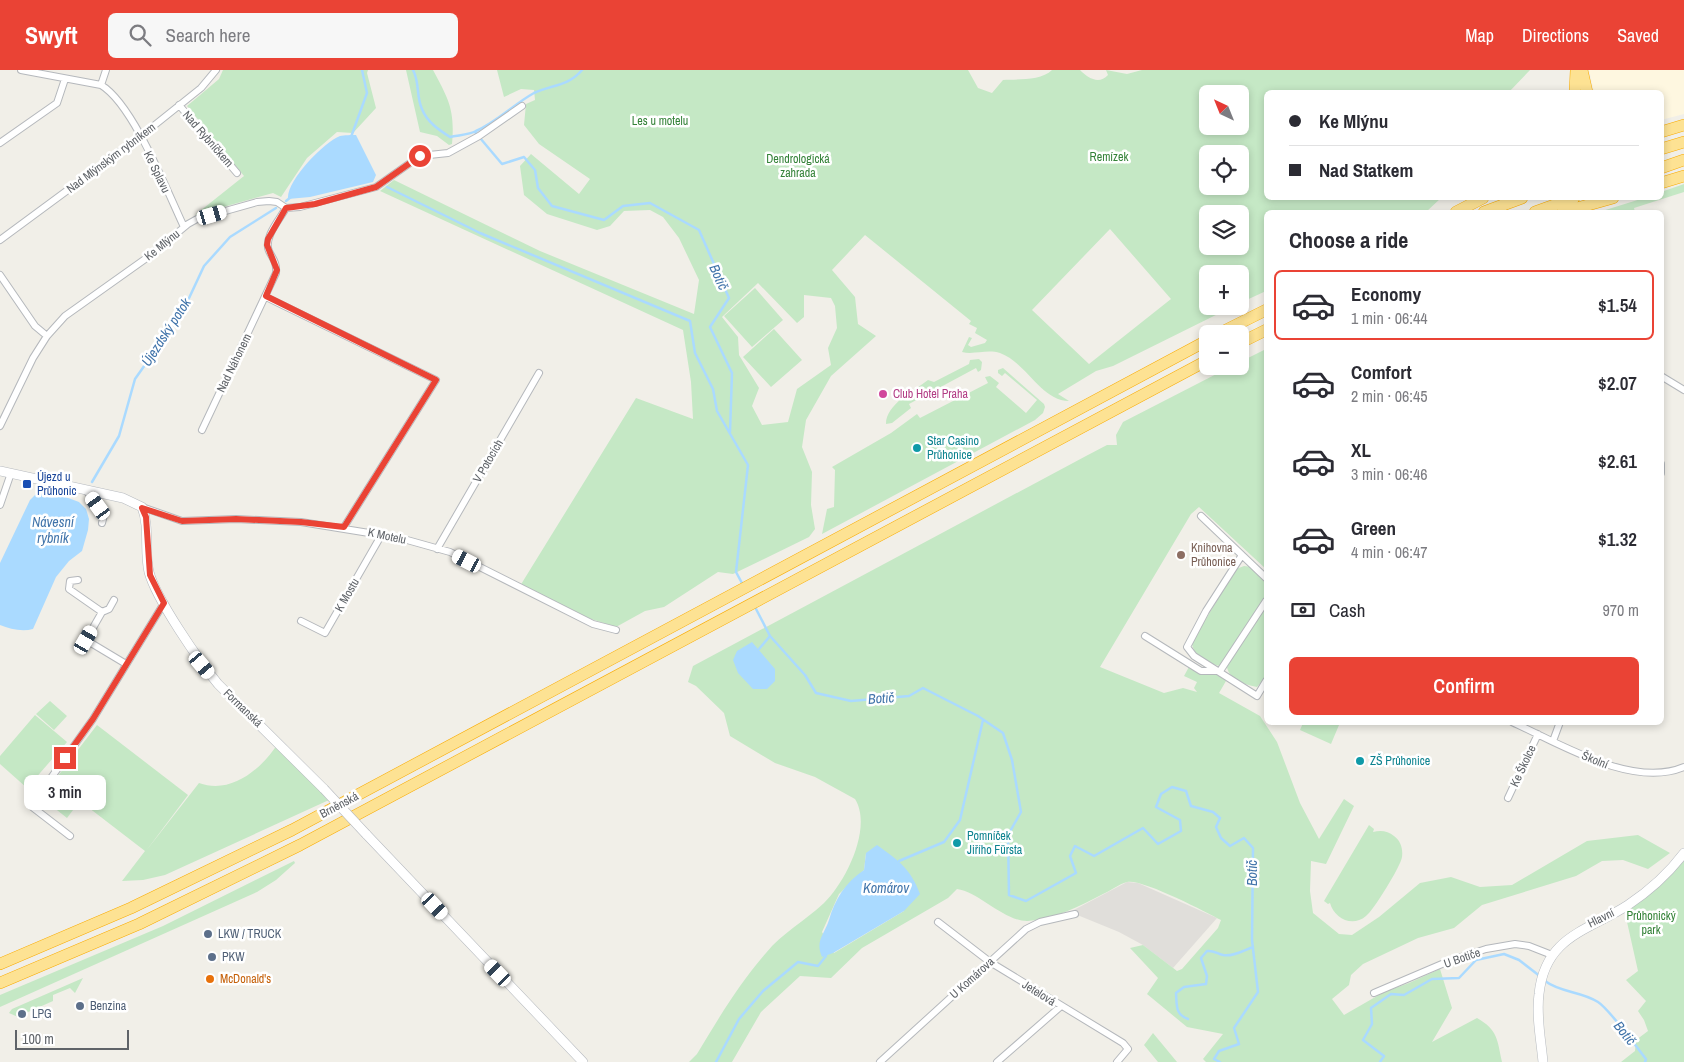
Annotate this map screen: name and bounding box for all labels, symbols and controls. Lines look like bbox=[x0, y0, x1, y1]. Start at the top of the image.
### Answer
search box bbox=[108, 13, 458, 58]
text: Swyft bbox=[25, 19, 78, 51]
icon: search bbox=[126, 21, 154, 49]
text: Search here bbox=[166, 22, 250, 48]
text: Map bbox=[1465, 23, 1494, 48]
text: Directions bbox=[1522, 23, 1589, 48]
text: Saved bbox=[1617, 23, 1659, 48]
north arrow bbox=[1199, 85, 1249, 135]
map controls bbox=[1199, 85, 1249, 375]
street label: Nad Rybníčkem bbox=[179, 107, 237, 171]
text: Ke Mlýnu bbox=[1319, 108, 1388, 134]
park label: Les u motelu bbox=[632, 113, 688, 129]
street label: Nad Mlýnským rybníkem bbox=[63, 119, 159, 197]
route start bbox=[409, 145, 431, 167]
button: locate bbox=[1199, 145, 1249, 195]
street label: Ke Splavu bbox=[140, 148, 174, 196]
park label: Remízek bbox=[1090, 149, 1128, 165]
park label: Dendrologická zahrada bbox=[766, 151, 830, 181]
text: Nad Statkem bbox=[1319, 157, 1413, 183]
car bbox=[195, 204, 228, 226]
button: layers bbox=[1199, 205, 1249, 255]
text: Choose a ride bbox=[1289, 225, 1408, 255]
street label: Ke Mlýnu bbox=[141, 226, 183, 264]
water label: Botič bbox=[705, 261, 733, 293]
button: + bbox=[1199, 265, 1249, 315]
text: Economy bbox=[1351, 281, 1421, 307]
icon: car bbox=[1291, 283, 1336, 328]
text: $1.54 bbox=[1598, 292, 1637, 318]
water label: Újezdský potok bbox=[137, 293, 195, 370]
text: 1 min · 06:44 bbox=[1351, 307, 1428, 329]
button: − bbox=[1199, 325, 1249, 375]
street label: Nad Náhonem bbox=[213, 331, 255, 395]
text: Comfort bbox=[1351, 359, 1412, 385]
icon: car bbox=[1291, 361, 1336, 406]
text: $2.07 bbox=[1598, 370, 1637, 396]
text: 2 min · 06:45 bbox=[1351, 385, 1428, 407]
place label: Club Hotel Praha bbox=[893, 386, 968, 402]
marker: Club Hotel Praha bbox=[877, 388, 889, 400]
place label: Star Casino Průhonice bbox=[927, 433, 979, 463]
street label: V Potocích bbox=[469, 436, 507, 486]
text: XL bbox=[1351, 437, 1371, 463]
icon: car bbox=[1291, 439, 1336, 484]
marker: Star Casino Průhonice bbox=[911, 442, 923, 454]
text: $2.61 bbox=[1598, 448, 1637, 474]
text: 3 min · 06:46 bbox=[1351, 463, 1428, 485]
place label: Újezd u Průhonic bbox=[37, 469, 76, 499]
marker: Újezd u Průhonic bbox=[21, 478, 33, 490]
car bbox=[83, 489, 112, 523]
water label: Návesní rybník bbox=[32, 513, 76, 547]
text: Green bbox=[1351, 515, 1396, 541]
icon: car bbox=[1291, 517, 1336, 562]
street label: K Motelu bbox=[366, 524, 408, 548]
text: $1.32 bbox=[1598, 526, 1637, 552]
place label: Knihovna Průhonice bbox=[1191, 540, 1236, 570]
text: 4 min · 06:47 bbox=[1351, 541, 1428, 563]
car bbox=[450, 548, 483, 574]
marker: Knihovna Průhonice bbox=[1175, 549, 1187, 561]
street label: K Mostu bbox=[331, 575, 363, 615]
icon: cash bbox=[1289, 596, 1317, 624]
text: Cash bbox=[1329, 597, 1365, 623]
text: 970 m bbox=[1603, 599, 1639, 621]
car bbox=[72, 623, 99, 657]
car bbox=[186, 649, 217, 681]
button: Confirm bbox=[1289, 657, 1639, 715]
street label: Formanská bbox=[220, 685, 266, 731]
water label: Botič bbox=[867, 688, 895, 708]
street label: Ke Školce bbox=[1506, 743, 1540, 789]
route end bbox=[54, 747, 76, 769]
street label: Školní bbox=[1579, 747, 1611, 773]
place label: ZŠ Průhonice bbox=[1370, 753, 1430, 769]
marker: ZŠ Průhonice bbox=[1354, 755, 1366, 767]
callout: 3 min bbox=[24, 776, 106, 810]
text: 3 min bbox=[48, 781, 82, 803]
street label: Brněnská bbox=[317, 788, 362, 822]
place label: Pomníček Jiřího Fürsta bbox=[967, 828, 1023, 858]
marker: Pomníček Jiřího Fürsta bbox=[951, 837, 963, 849]
water label: Botič bbox=[1243, 860, 1261, 886]
water label: Komárov bbox=[863, 879, 910, 897]
car bbox=[419, 890, 450, 922]
street label: Hlavní bbox=[1585, 905, 1617, 931]
park label: Průhonický park bbox=[1626, 908, 1676, 938]
place label: LKW / TRUCK bbox=[218, 926, 282, 942]
marker: LKW / TRUCK bbox=[202, 928, 214, 940]
street label: U Botiče bbox=[1442, 944, 1482, 972]
place label: PKW bbox=[222, 949, 245, 965]
marker: PKW bbox=[206, 951, 218, 963]
street label: U Komárova bbox=[946, 953, 998, 1002]
car bbox=[482, 957, 513, 989]
place label: McDonald's bbox=[220, 971, 271, 987]
marker: McDonald's bbox=[204, 973, 216, 985]
street label: Jetelová bbox=[1019, 977, 1059, 1010]
place label: Benzina bbox=[90, 998, 127, 1014]
marker: Benzina bbox=[74, 1000, 86, 1012]
place label: LPG bbox=[32, 1006, 52, 1022]
marker: LPG bbox=[16, 1008, 28, 1020]
water label: Botič bbox=[1610, 1017, 1640, 1049]
scale bar bbox=[15, 1027, 129, 1050]
text: 100 m bbox=[22, 1030, 54, 1048]

